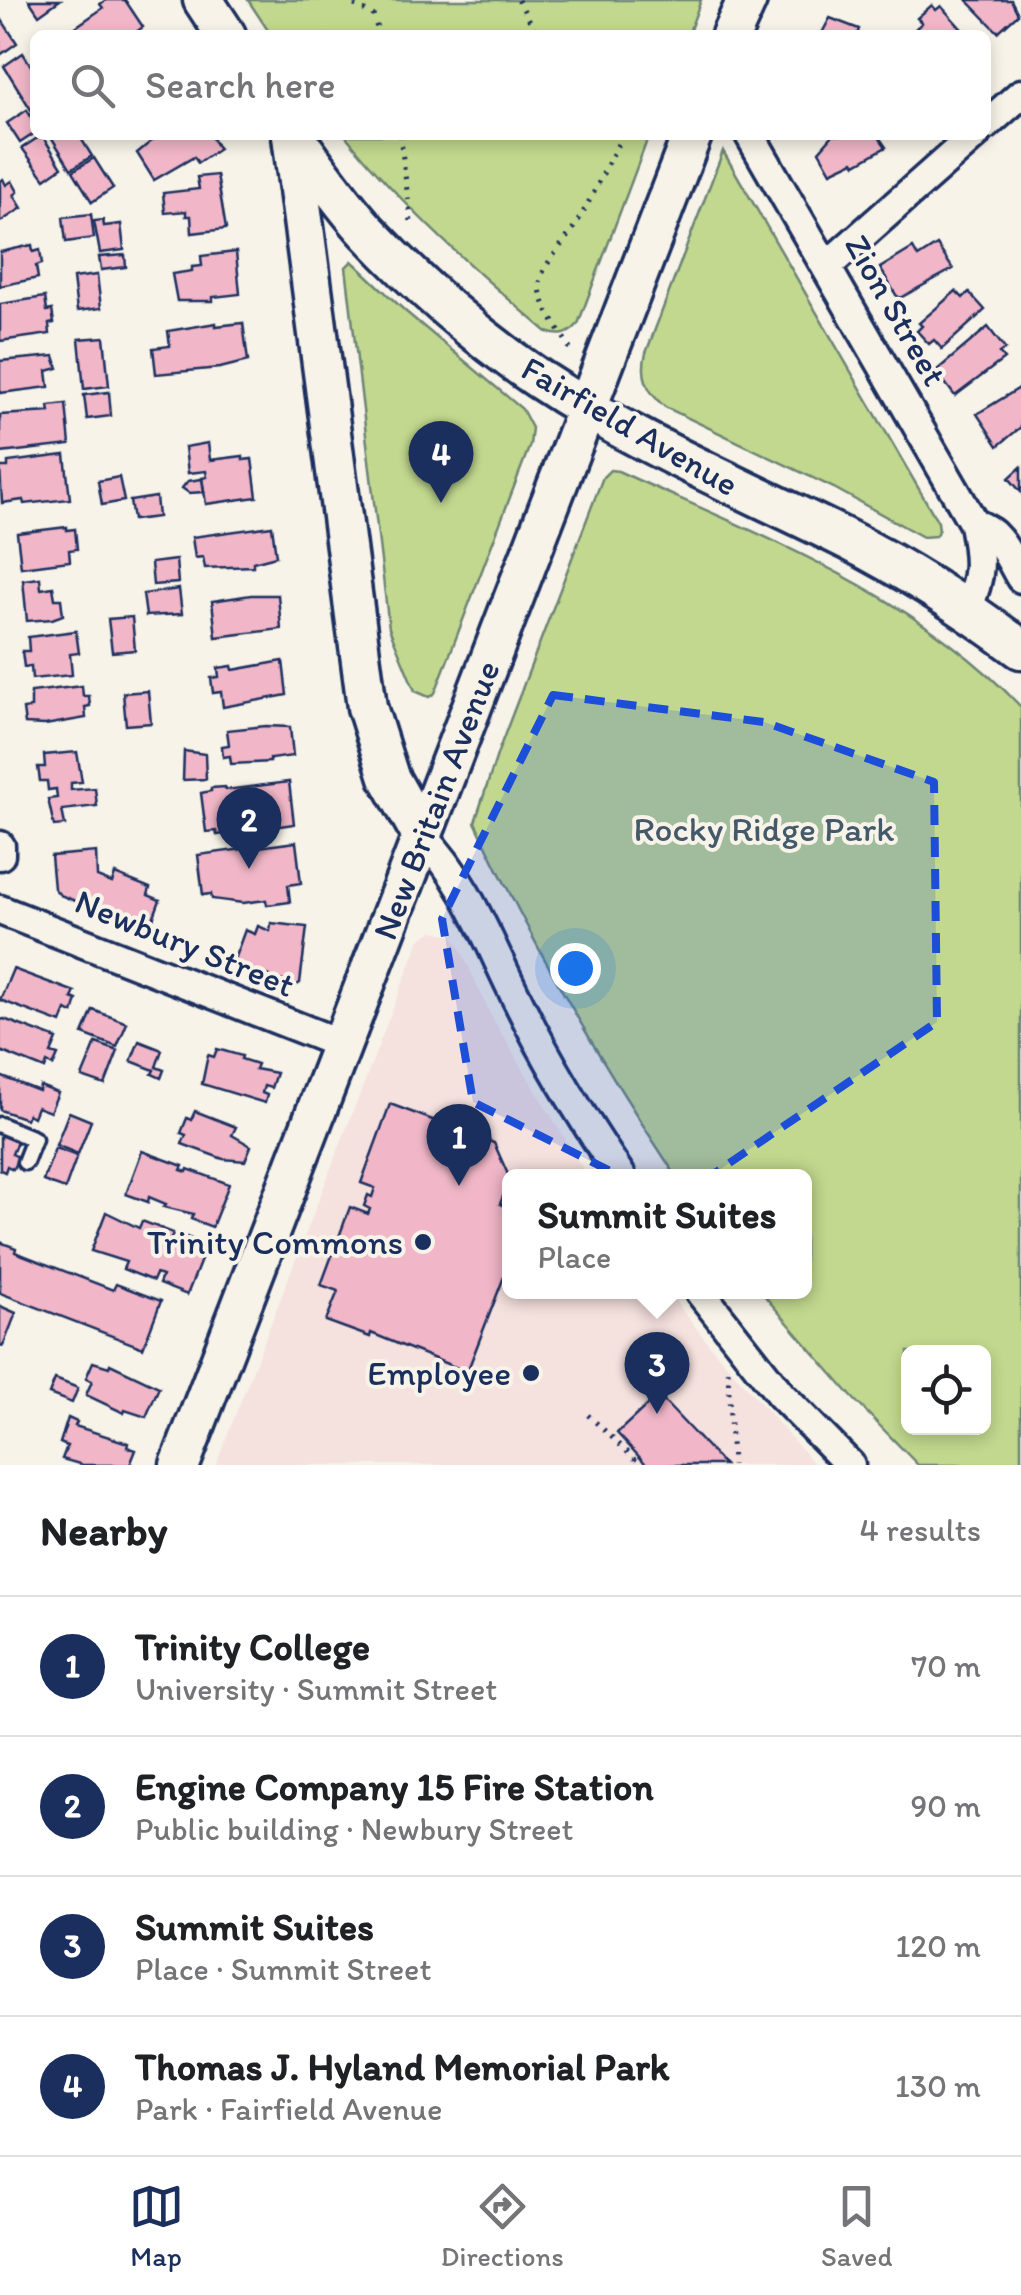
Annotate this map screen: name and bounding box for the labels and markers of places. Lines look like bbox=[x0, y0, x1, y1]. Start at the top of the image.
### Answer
pin: 4 bbox=[408, 420, 474, 503]
pin: 2 bbox=[216, 786, 282, 869]
pin: 1 bbox=[426, 1104, 492, 1186]
place label: Trinity Commons bbox=[147, 1221, 403, 1263]
marker: Trinity Commons bbox=[412, 1231, 434, 1253]
pin: 3 bbox=[624, 1332, 690, 1414]
place label: Employee bbox=[367, 1352, 511, 1394]
marker: Employee bbox=[520, 1362, 542, 1384]

